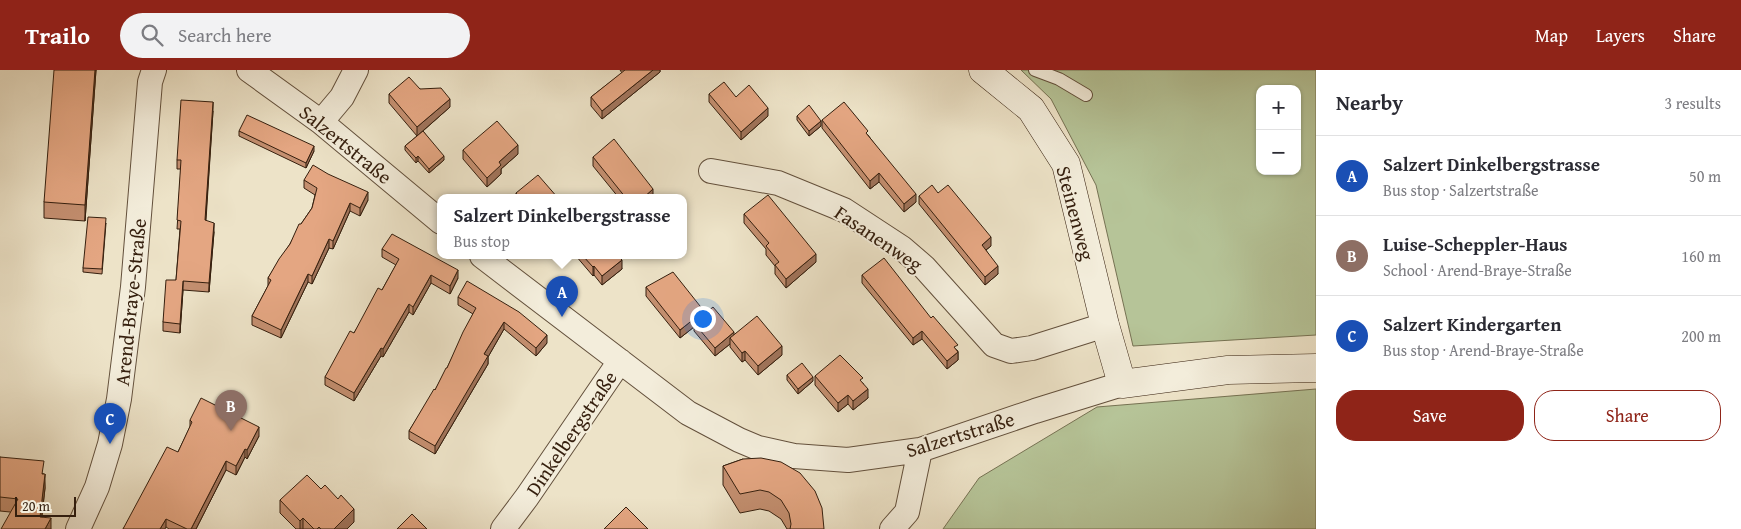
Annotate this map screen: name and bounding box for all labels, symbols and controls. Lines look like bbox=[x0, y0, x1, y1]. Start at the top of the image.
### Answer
search box bbox=[120, 13, 470, 58]
text: Trailo bbox=[25, 18, 90, 53]
icon: search bbox=[138, 21, 166, 49]
text: Search here bbox=[178, 21, 272, 49]
text: Map bbox=[1535, 22, 1568, 49]
text: Layers bbox=[1596, 22, 1645, 49]
text: Share bbox=[1673, 22, 1716, 49]
map controls bbox=[1256, 85, 1301, 175]
button: + bbox=[1256, 85, 1301, 130]
text: Nearby bbox=[1336, 87, 1403, 118]
text: 3 results bbox=[1664, 91, 1721, 115]
street label: Salzertstraße bbox=[293, 98, 399, 190]
button: − bbox=[1256, 130, 1301, 175]
text: Salzert Dinkelbergstrasse bbox=[1383, 150, 1600, 178]
street label: Steinenweg bbox=[1049, 162, 1103, 264]
text: A bbox=[1347, 164, 1357, 188]
text: 50 m bbox=[1689, 164, 1721, 188]
text: Bus stop · Salzertstraße bbox=[1383, 178, 1539, 202]
popup bbox=[437, 194, 687, 259]
street label: Fasanenweg bbox=[829, 198, 929, 278]
text: Salzert Dinkelbergstrasse bbox=[454, 201, 671, 229]
street label: Arend-Braye-Straße bbox=[107, 217, 153, 387]
text: Bus stop bbox=[454, 229, 510, 253]
text: Luise‑Scheppler‑Haus bbox=[1383, 230, 1567, 258]
text: B bbox=[1347, 244, 1357, 268]
text: 160 m bbox=[1681, 244, 1721, 268]
text: School · Arend-Braye-Straße bbox=[1383, 258, 1572, 282]
pin: A bbox=[546, 276, 578, 317]
your location bbox=[690, 306, 716, 332]
text: Salzert Kindergarten bbox=[1383, 310, 1561, 338]
text: C bbox=[1347, 324, 1357, 348]
text: 200 m bbox=[1681, 324, 1721, 348]
text: Bus stop · Arend-Braye-Straße bbox=[1383, 338, 1584, 362]
street label: Dinkelbergstraße bbox=[518, 365, 624, 501]
pin: B bbox=[215, 390, 247, 431]
button: Save bbox=[1336, 390, 1524, 441]
button: Share bbox=[1534, 390, 1721, 441]
pin: C bbox=[94, 403, 126, 444]
street label: Salzertstraße bbox=[902, 404, 1018, 464]
scale bar bbox=[15, 494, 76, 517]
text: 20 m bbox=[22, 496, 50, 516]

